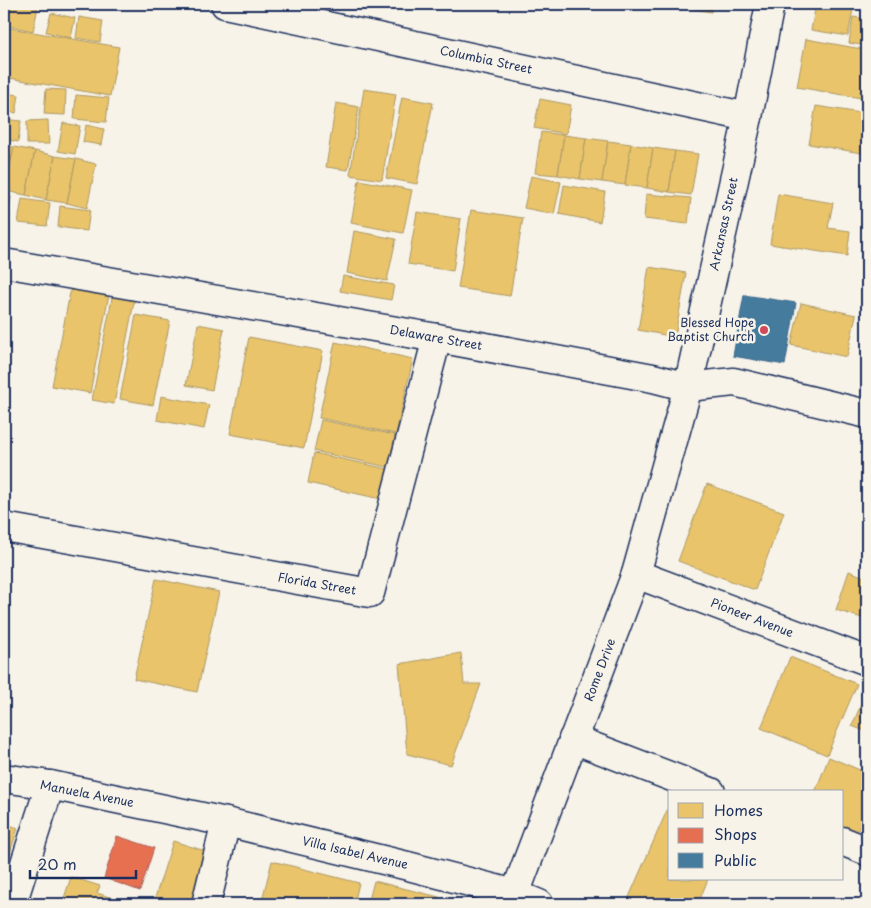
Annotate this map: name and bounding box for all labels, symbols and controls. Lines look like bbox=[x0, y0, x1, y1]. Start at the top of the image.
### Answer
street label: Columbia Street bbox=[438, 40, 534, 78]
street label: Arkansas Street bbox=[704, 175, 742, 272]
place label: Blessed Hope Baptist Church bbox=[667, 313, 754, 345]
street label: Delaware Street bbox=[389, 320, 484, 354]
marker: Blessed Hope Baptist Church bbox=[758, 324, 770, 336]
street label: Florida Street bbox=[277, 567, 358, 599]
street label: Pioneer Avenue bbox=[708, 593, 797, 641]
street label: Rome Drive bbox=[579, 636, 619, 704]
street label: Manuela Avenue bbox=[39, 775, 136, 811]
legend bbox=[668, 790, 844, 880]
text: Homes bbox=[714, 798, 763, 821]
text: Shops bbox=[714, 822, 757, 845]
street label: Villa Isabel Avenue bbox=[300, 831, 410, 873]
scale bar bbox=[30, 848, 136, 880]
text: Public bbox=[714, 848, 757, 871]
text: 20 m bbox=[38, 852, 77, 875]

